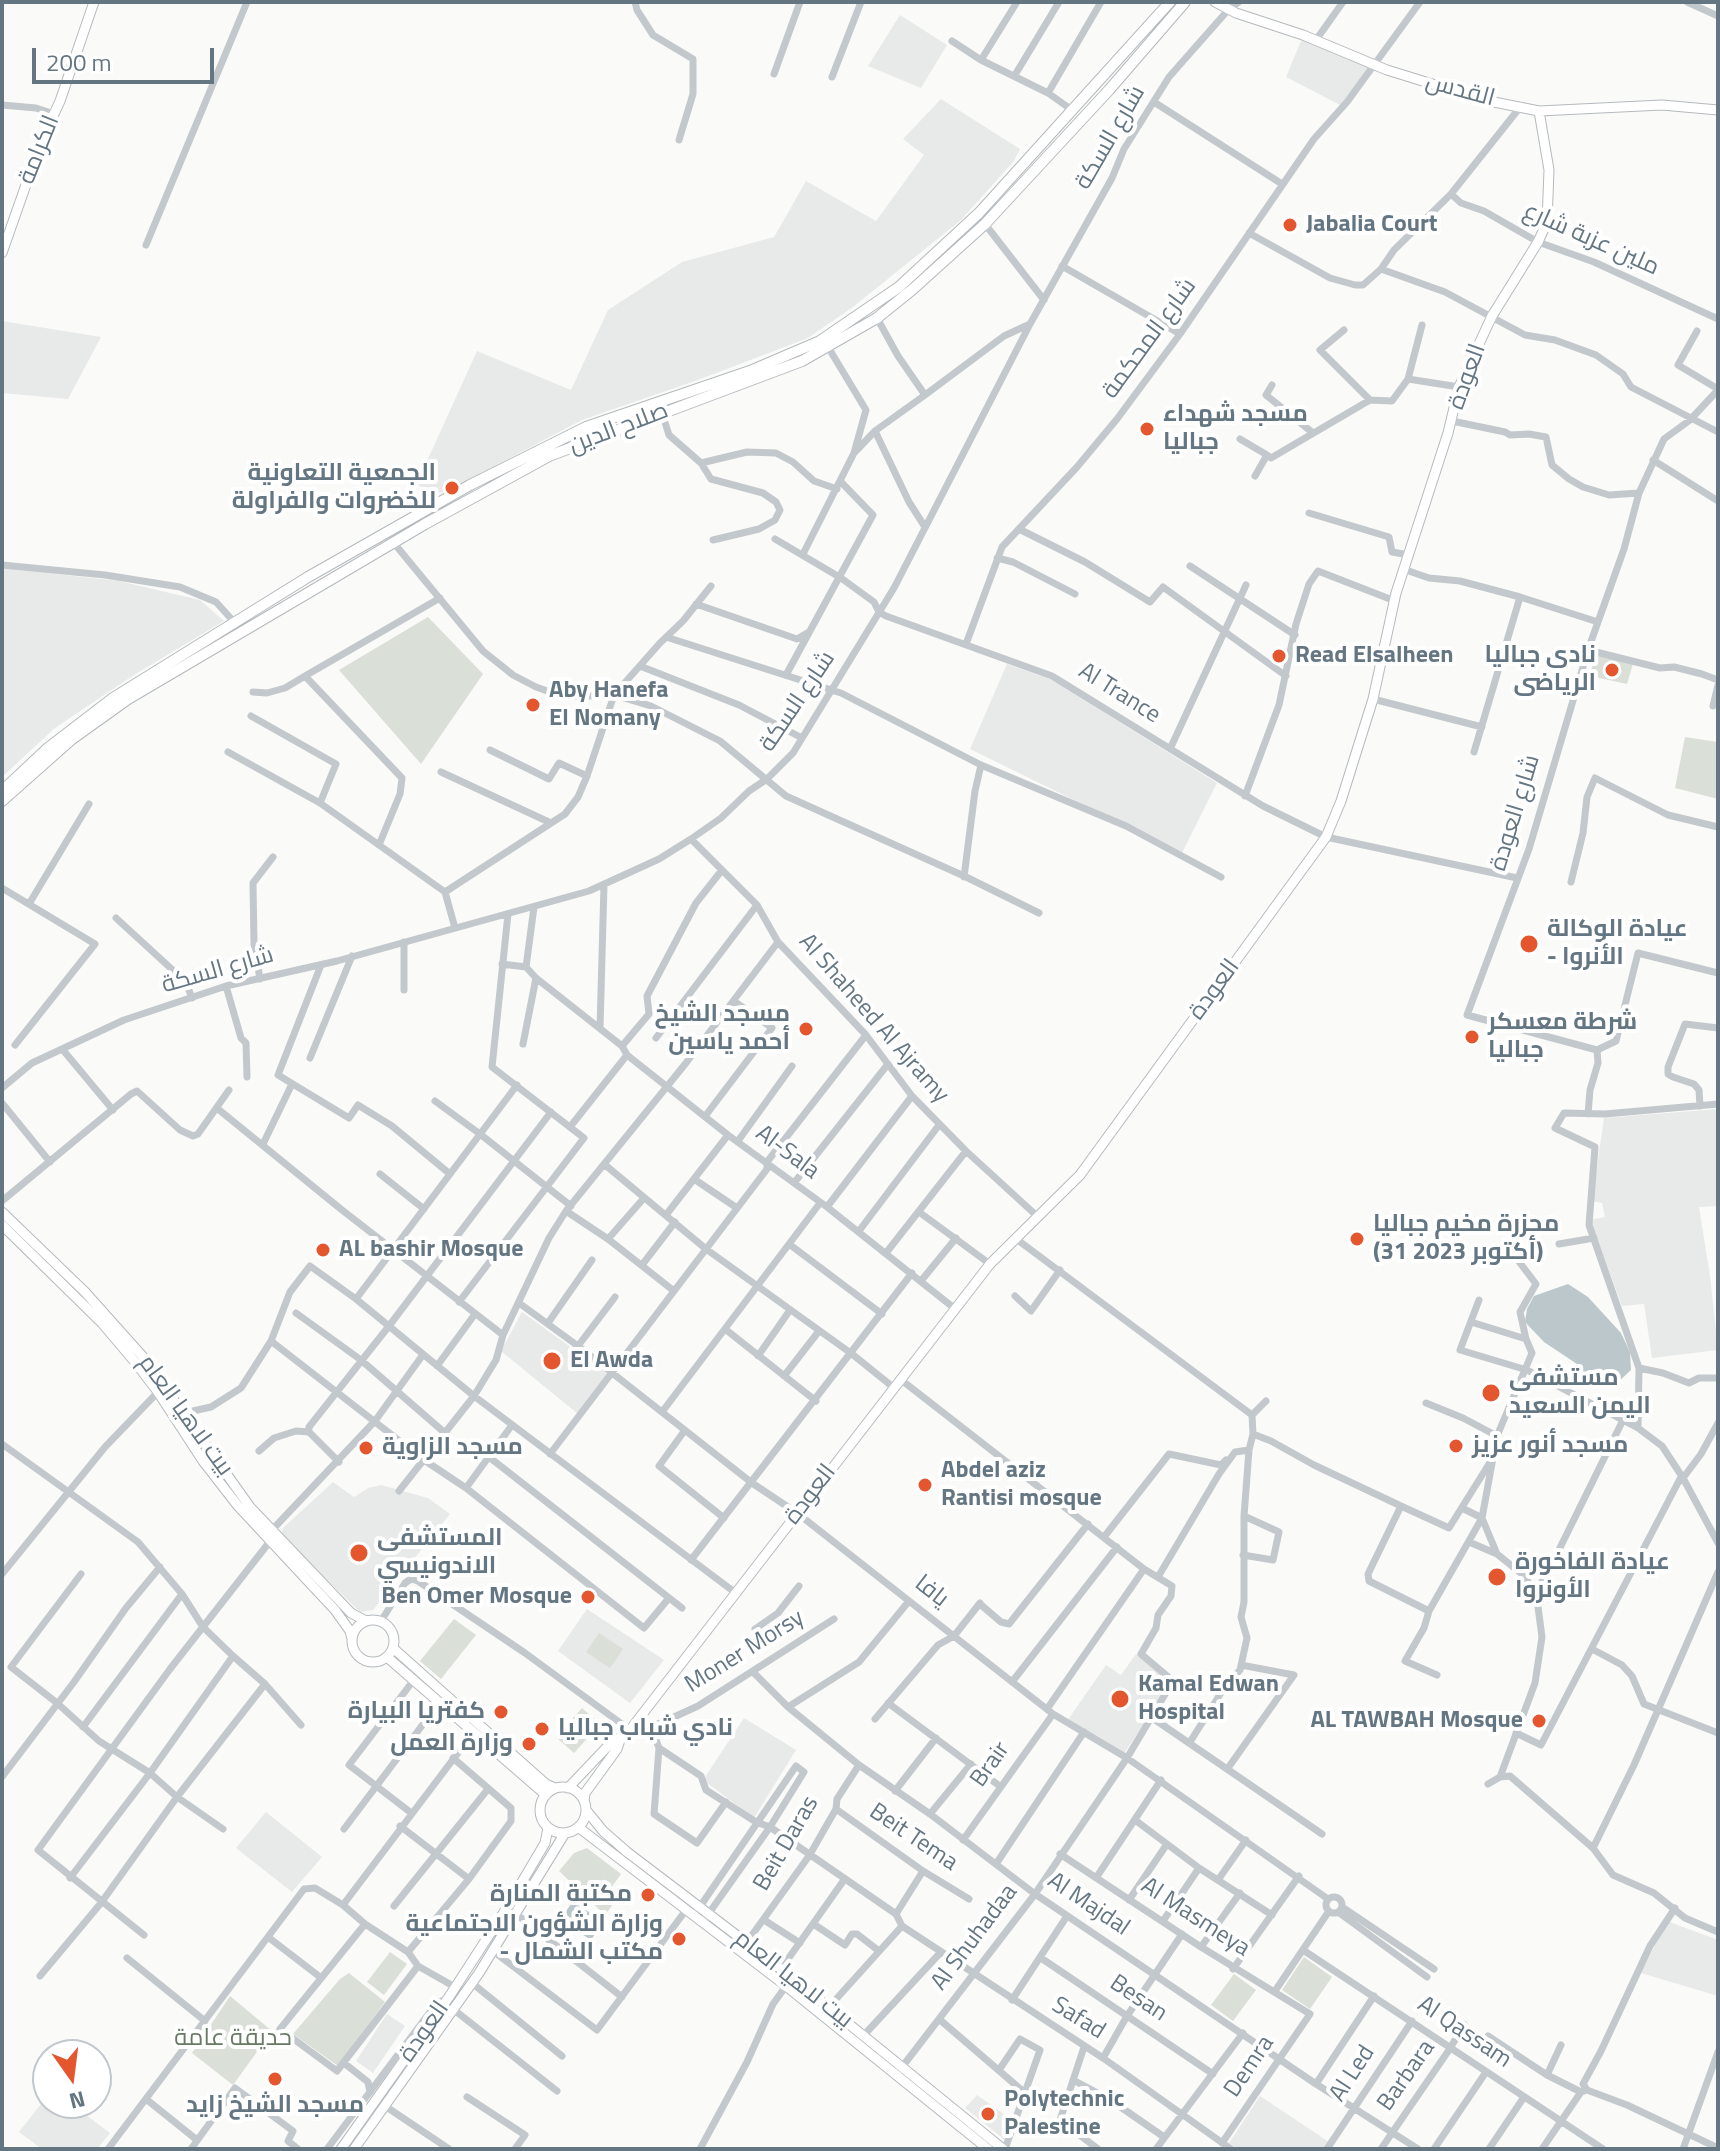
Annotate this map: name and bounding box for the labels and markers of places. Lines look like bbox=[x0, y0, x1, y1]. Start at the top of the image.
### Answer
place label: Jabalia Court bbox=[1306, 211, 1438, 239]
marker: Jabalia Court bbox=[1281, 216, 1299, 234]
place label: مسجد شهداء جباليا bbox=[1163, 401, 1308, 457]
marker: مسجد شهداء جباليا bbox=[1138, 420, 1156, 438]
place label: الجمعية التعاونية للخضروات والفراولة bbox=[232, 460, 436, 516]
marker: الجمعية التعاونية للخضروات والفراولة bbox=[443, 479, 461, 497]
place label: Read Elsalheen bbox=[1295, 642, 1454, 670]
place label: نادى جباليا الرياضى bbox=[1485, 642, 1596, 698]
marker: Read Elsalheen bbox=[1270, 647, 1288, 665]
marker: نادى جباليا الرياضى bbox=[1603, 661, 1621, 679]
place label: Aby Hanefa El Nomany bbox=[549, 677, 668, 733]
marker: Aby Hanefa El Nomany bbox=[524, 696, 542, 714]
place label: عيادة الوكالة - الأنروا bbox=[1547, 916, 1688, 972]
marker: عيادة الوكالة - الأنروا bbox=[1518, 933, 1540, 955]
place label: مسجد الشيخ أحمد ياسين bbox=[654, 1001, 790, 1057]
place label: شرطة معسكر جباليا bbox=[1488, 1009, 1637, 1065]
marker: مسجد الشيخ أحمد ياسين bbox=[797, 1020, 815, 1038]
marker: شرطة معسكر جباليا bbox=[1463, 1028, 1481, 1046]
place label: مجزرة مخيم جباليا (31 أكتوبر 2023) bbox=[1373, 1211, 1559, 1267]
marker: مجزرة مخيم جباليا (31 أكتوبر 2023) bbox=[1348, 1230, 1366, 1248]
place label: AL bashir Mosque bbox=[339, 1236, 523, 1264]
marker: AL bashir Mosque bbox=[314, 1241, 332, 1259]
place label: El Awda bbox=[570, 1347, 653, 1375]
marker: El Awda bbox=[541, 1350, 563, 1372]
place label: مستشفى اليمن السعيد bbox=[1509, 1365, 1651, 1421]
marker: مستشفى اليمن السعيد bbox=[1480, 1382, 1502, 1404]
place label: مسجد أنور عزيز bbox=[1472, 1432, 1628, 1460]
place label: مسجد الزاوية bbox=[382, 1434, 523, 1462]
marker: مسجد أنور عزيز bbox=[1447, 1437, 1465, 1455]
marker: مسجد الزاوية bbox=[357, 1439, 375, 1457]
place label: Abdel aziz Rantisi mosque bbox=[941, 1457, 1102, 1513]
marker: Abdel aziz Rantisi mosque bbox=[916, 1476, 934, 1494]
place label: المستشفى الاندونيسي bbox=[377, 1525, 503, 1581]
marker: المستشفى الاندونيسي bbox=[348, 1542, 370, 1564]
place label: عيادة الفاخورة الأونروا bbox=[1515, 1549, 1670, 1605]
marker: عيادة الفاخورة الأونروا bbox=[1486, 1566, 1508, 1588]
place label: Ben Omer Mosque bbox=[381, 1583, 572, 1611]
marker: Ben Omer Mosque bbox=[579, 1588, 597, 1606]
place label: Kamal Edwan Hospital bbox=[1138, 1671, 1279, 1727]
marker: Kamal Edwan Hospital bbox=[1109, 1688, 1131, 1710]
place label: كفتريا البيارة bbox=[348, 1698, 485, 1726]
marker: كفتريا البيارة bbox=[492, 1703, 510, 1721]
place label: AL TAWBAH Mosque bbox=[1310, 1707, 1523, 1735]
marker: AL TAWBAH Mosque bbox=[1530, 1712, 1548, 1730]
place label: نادي شباب جباليا bbox=[558, 1715, 733, 1743]
marker: نادي شباب جباليا bbox=[533, 1720, 551, 1738]
place label: وزارة العمل bbox=[390, 1730, 513, 1758]
marker: وزارة العمل bbox=[520, 1735, 538, 1753]
place label: مكتبة المنارة bbox=[490, 1881, 632, 1909]
marker: مكتبة المنارة bbox=[639, 1886, 657, 1904]
place label: وزارة الشؤون الاجتماعية - مكتب الشمال bbox=[405, 1911, 663, 1967]
marker: وزارة الشؤون الاجتماعية - مكتب الشمال bbox=[670, 1930, 688, 1948]
marker: مسجد الشيخ زايد bbox=[266, 2070, 284, 2088]
place label: Polytechnic Palestine bbox=[1004, 2086, 1125, 2142]
place label: مسجد الشيخ زايد bbox=[186, 2092, 364, 2120]
marker: Polytechnic Palestine bbox=[979, 2105, 997, 2123]

